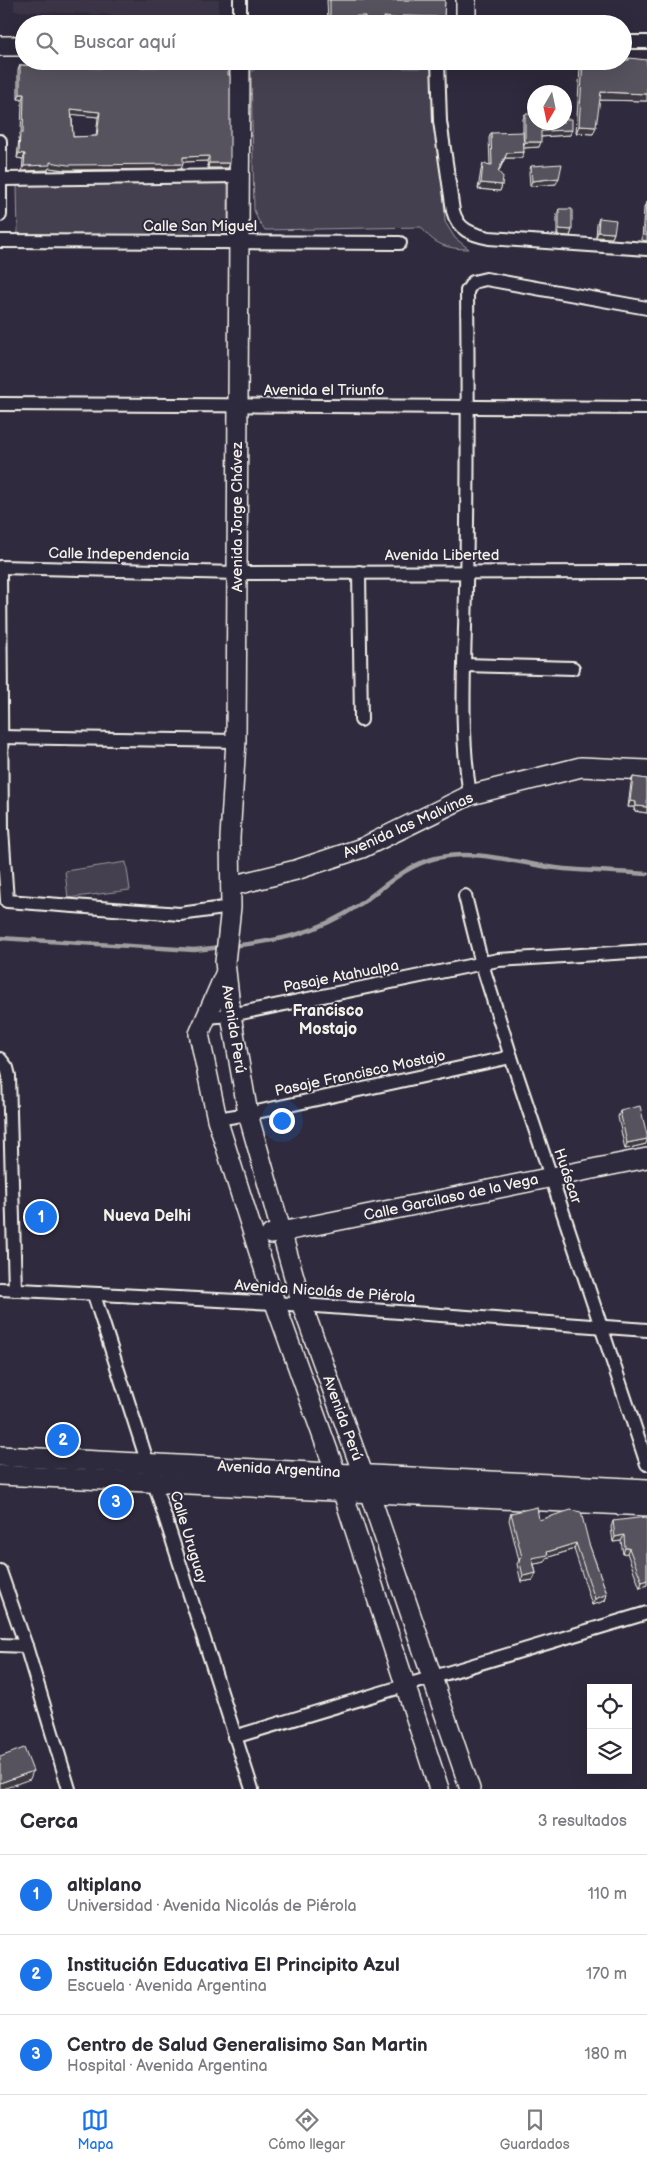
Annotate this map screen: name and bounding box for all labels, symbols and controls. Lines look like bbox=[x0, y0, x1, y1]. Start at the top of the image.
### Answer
search box bbox=[15, 15, 632, 70]
icon: search bbox=[33, 29, 61, 57]
text: Buscar aquí bbox=[73, 31, 176, 54]
north arrow bbox=[527, 85, 572, 130]
street label: Calle San Miguel bbox=[143, 217, 257, 236]
street label: Avenida el Triunfo bbox=[264, 381, 384, 400]
street label: Avenida Jorge Chávez bbox=[228, 441, 247, 592]
street label: Calle Independencia bbox=[48, 544, 190, 565]
street label: Avenida Liberted bbox=[385, 546, 499, 565]
street label: Avenida las Malvinas bbox=[340, 788, 477, 863]
street label: Pasaje Atahualpa bbox=[282, 956, 400, 997]
street label: Avenida Perú bbox=[217, 984, 250, 1075]
district label: Francisco Mostajo bbox=[292, 1002, 364, 1039]
street label: Pasaje Francisco Mostajo bbox=[273, 1046, 447, 1101]
your location bbox=[269, 1108, 295, 1134]
street label: Huáscar bbox=[549, 1146, 586, 1207]
street label: Calle Garcilaso de la Vega bbox=[362, 1170, 540, 1225]
pin: 1 bbox=[25, 1198, 57, 1236]
district label: Nueva Delhi bbox=[103, 1207, 191, 1226]
street label: Avenida Nicolás de Piérola bbox=[234, 1276, 416, 1307]
street label: Avenida Perú bbox=[318, 1373, 367, 1463]
pin: 2 bbox=[47, 1421, 79, 1459]
street label: Avenida Argentina bbox=[217, 1457, 341, 1482]
pin: 3 bbox=[100, 1483, 132, 1521]
street label: Calle Uruguay bbox=[165, 1489, 212, 1586]
map controls bbox=[587, 1684, 632, 1774]
button: locate bbox=[587, 1684, 632, 1729]
button: layers bbox=[587, 1729, 632, 1774]
text: Cerca bbox=[20, 1809, 78, 1834]
text: 3 resultados bbox=[538, 1812, 627, 1831]
text: altiplano bbox=[67, 1874, 142, 1897]
text: 1 bbox=[33, 1885, 39, 1904]
text: 110 m bbox=[588, 1885, 627, 1904]
text: Universidad · Avenida Nicolás de Piérola bbox=[67, 1897, 356, 1916]
text: Institución Educativa El Principito Azul bbox=[67, 1954, 400, 1977]
text: 2 bbox=[31, 1965, 41, 1984]
text: 170 m bbox=[586, 1965, 627, 1984]
text: Escuela · Avenida Argentina bbox=[67, 1977, 267, 1996]
text: Centro de Salud Generalisimo San Martin bbox=[67, 2034, 428, 2057]
text: 3 bbox=[31, 2045, 41, 2064]
text: 180 m bbox=[585, 2045, 627, 2064]
text: Hospital · Avenida Argentina bbox=[67, 2057, 268, 2076]
tab: Mapa bbox=[77, 2106, 113, 2153]
tab: Cómo llegar bbox=[268, 2106, 345, 2153]
tab: Guardados bbox=[500, 2106, 570, 2153]

